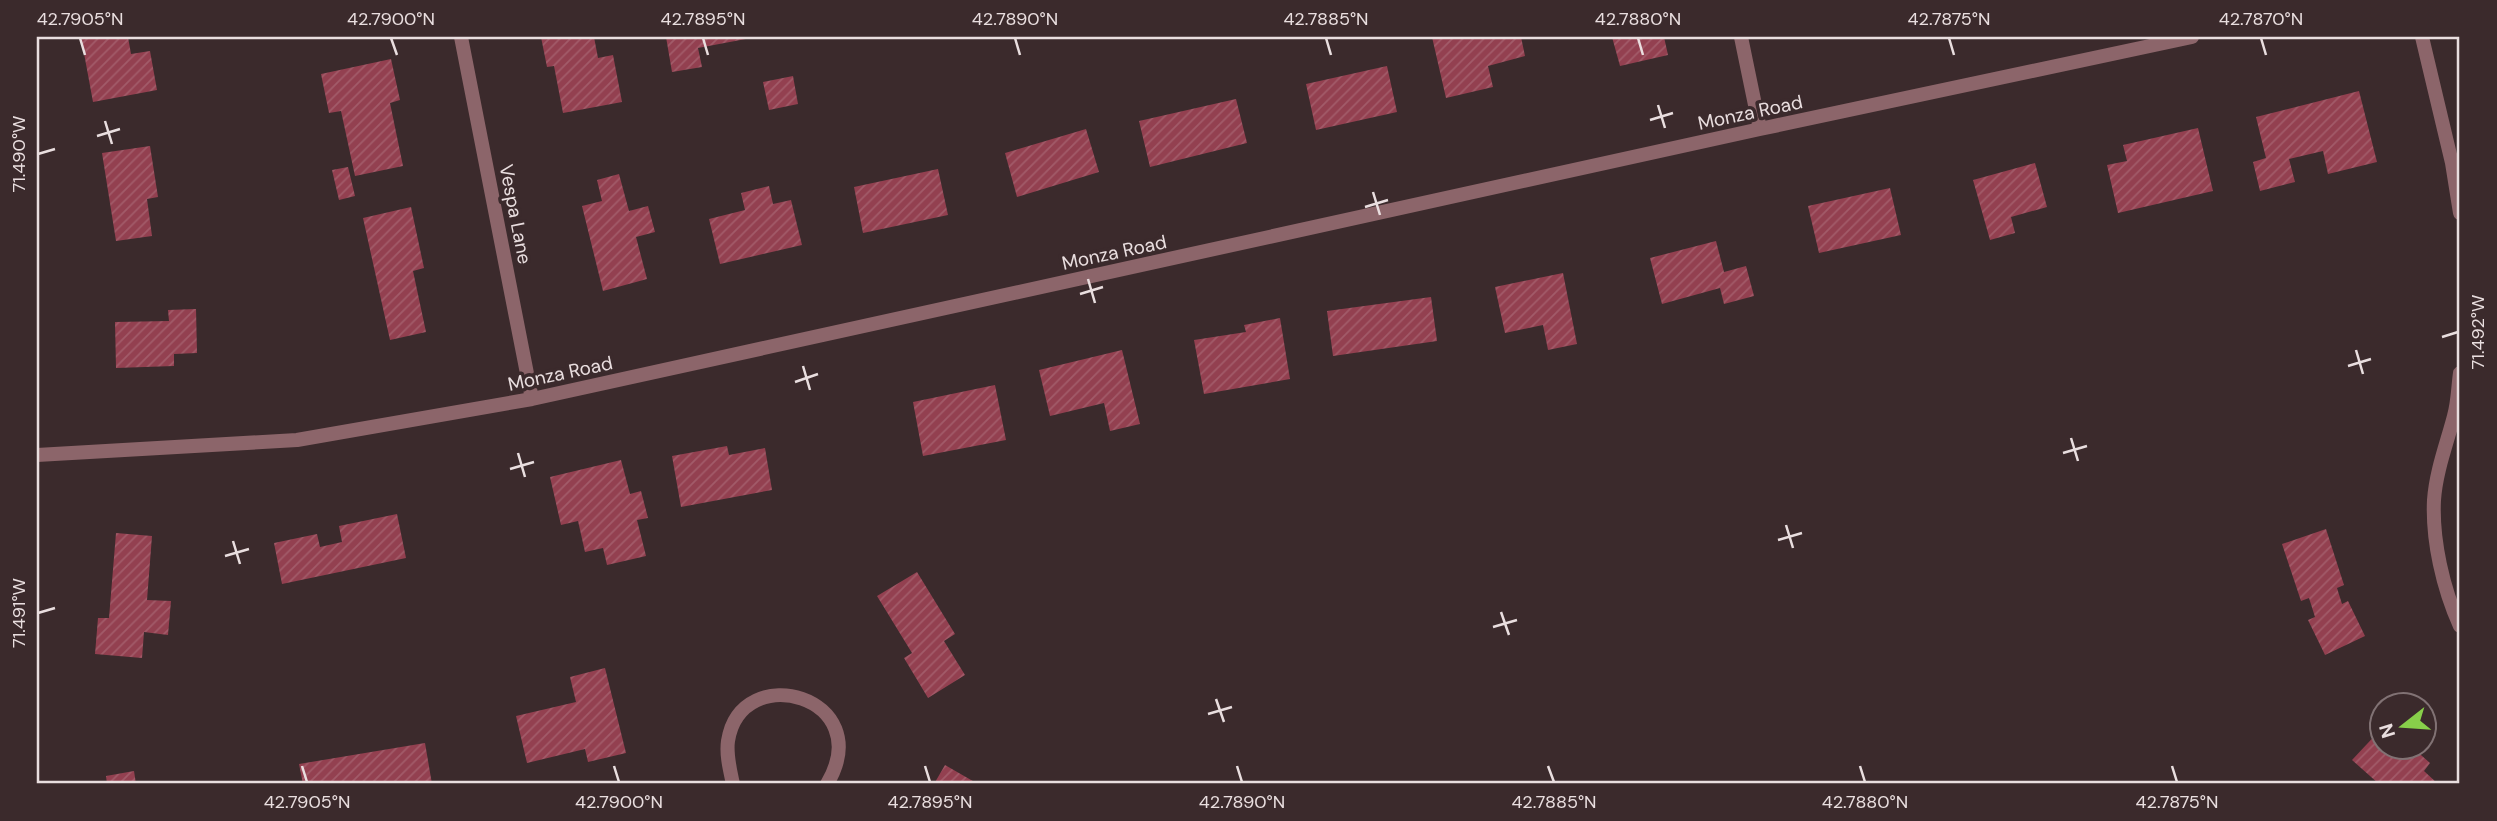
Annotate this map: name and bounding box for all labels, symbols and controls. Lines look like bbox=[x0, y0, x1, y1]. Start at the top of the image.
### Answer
text: 42.7905°N bbox=[37, 7, 123, 31]
text: 42.7900°N bbox=[347, 7, 435, 31]
text: 42.7895°N bbox=[661, 7, 745, 31]
text: 42.7890°N bbox=[972, 7, 1058, 31]
text: 42.7885°N bbox=[1283, 7, 1369, 31]
text: 42.7880°N bbox=[1595, 7, 1681, 31]
text: 42.7875°N bbox=[1908, 7, 1990, 31]
text: 42.7870°N bbox=[2219, 7, 2303, 31]
street label: Monza Road bbox=[1695, 89, 1805, 136]
text: 71.490°W bbox=[7, 115, 31, 193]
street label: Vespa Lane bbox=[494, 162, 537, 266]
street label: Monza Road bbox=[1059, 229, 1169, 276]
text: 71.492°W bbox=[2466, 295, 2490, 369]
street label: Monza Road bbox=[505, 350, 615, 397]
text: 71.491°W bbox=[7, 578, 31, 648]
north arrow bbox=[2368, 692, 2438, 762]
text: N bbox=[2373, 721, 2401, 741]
text: 42.7905°N bbox=[264, 790, 350, 814]
text: 42.7900°N bbox=[575, 790, 663, 814]
text: 42.7895°N bbox=[888, 790, 972, 814]
text: 42.7890°N bbox=[1199, 790, 1285, 814]
text: 42.7885°N bbox=[1511, 790, 1597, 814]
text: 42.7880°N bbox=[1822, 790, 1908, 814]
text: 42.7875°N bbox=[2136, 790, 2218, 814]

